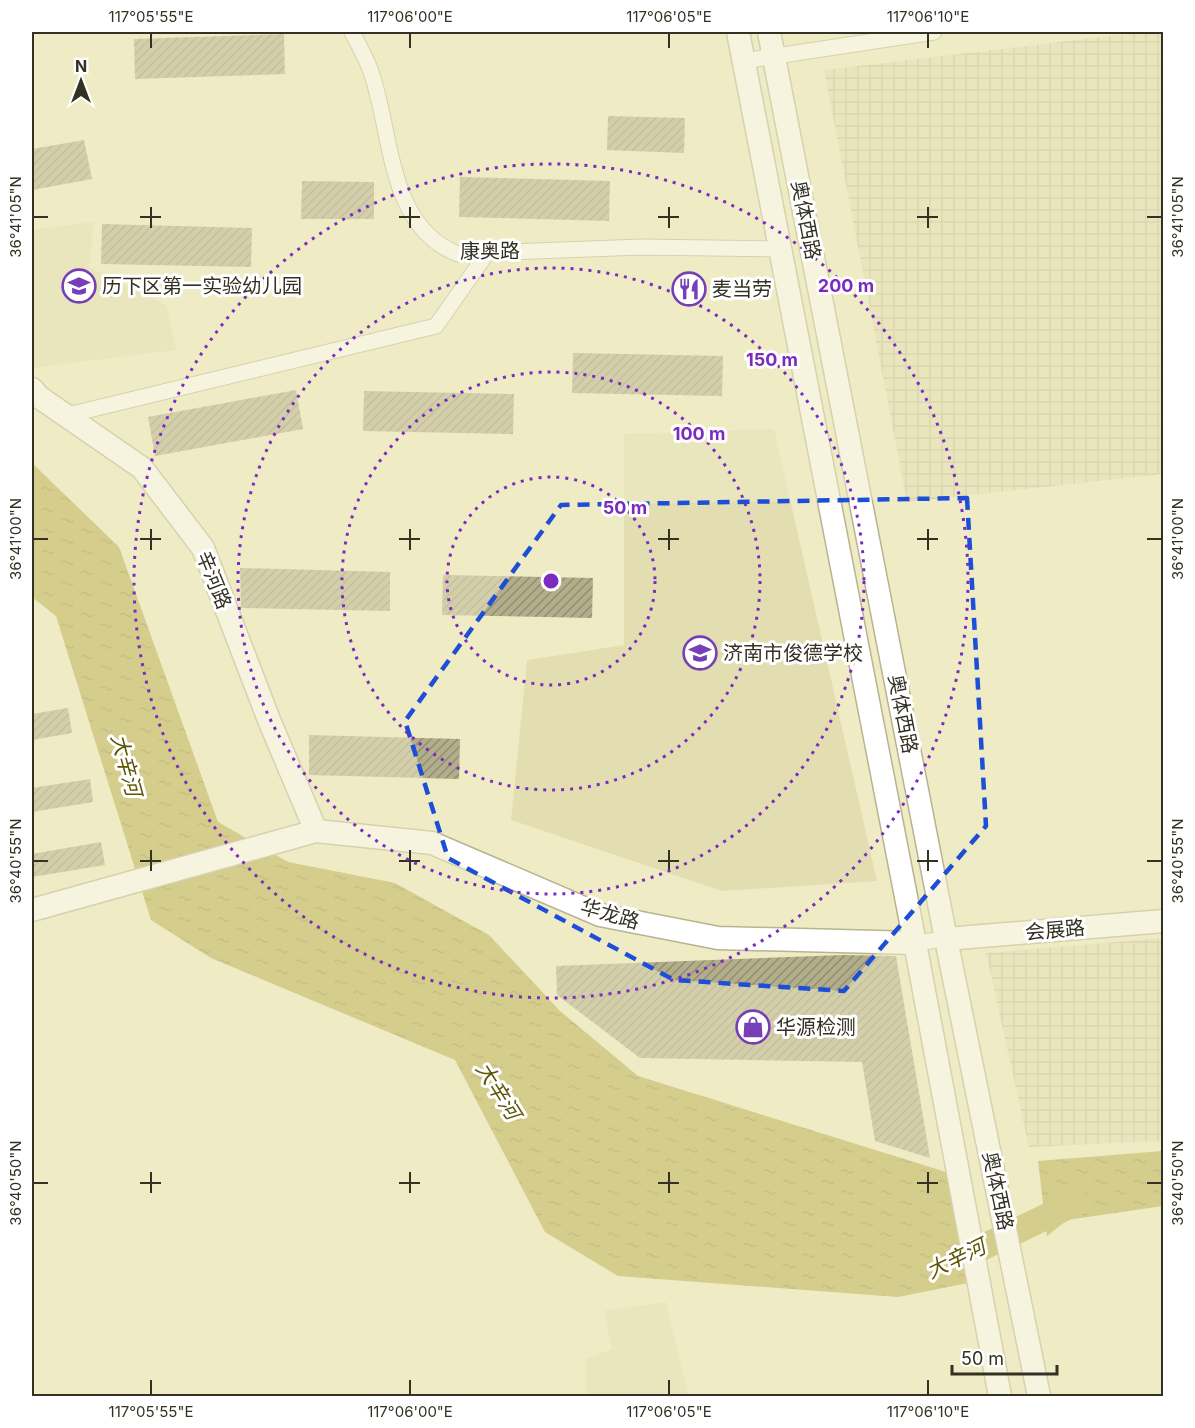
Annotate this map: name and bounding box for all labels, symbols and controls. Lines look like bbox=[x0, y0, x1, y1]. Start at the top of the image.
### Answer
text: 117°05'55"E bbox=[109, 7, 193, 26]
text: 117°06'00"E bbox=[367, 7, 453, 26]
text: 117°06'05"E bbox=[626, 7, 712, 26]
text: 117°06'10"E bbox=[887, 7, 969, 26]
north arrow bbox=[51, 51, 111, 111]
text: N bbox=[75, 56, 87, 76]
text: 36°41'05"N bbox=[6, 176, 25, 258]
text: 36°41'05"N bbox=[1168, 176, 1187, 258]
street label: 奥体西路 bbox=[787, 178, 825, 262]
street label: 康奥路 bbox=[460, 239, 520, 263]
school or university icon: 历下区第一实验幼儿园 bbox=[61, 268, 97, 304]
restaurant icon: 麦当劳 bbox=[671, 271, 707, 307]
place label: 历下区第一实验幼儿园 bbox=[102, 274, 302, 298]
text: 200 m bbox=[818, 275, 874, 296]
place label: 麦当劳 bbox=[712, 277, 772, 301]
text: 150 m bbox=[746, 349, 798, 370]
text: 100 m bbox=[673, 423, 725, 444]
text: 50 m bbox=[603, 497, 647, 518]
text: 36°41'00"N bbox=[6, 498, 25, 580]
text: 36°41'00"N bbox=[1168, 498, 1187, 580]
street label: 辛河路 bbox=[192, 548, 236, 612]
centre of rings bbox=[541, 571, 561, 591]
school or university icon: 济南市俊德学校 bbox=[682, 635, 718, 671]
place label: 济南市俊德学校 bbox=[723, 641, 863, 665]
street label: 奥体西路 bbox=[884, 672, 922, 756]
water label: 大辛河 bbox=[106, 731, 148, 802]
text: 36°40'55"N bbox=[6, 819, 25, 903]
text: 36°40'55"N bbox=[1168, 819, 1187, 903]
street label: 华龙路 bbox=[578, 894, 642, 934]
street label: 会展路 bbox=[1024, 915, 1086, 945]
shop icon: 华源检测 bbox=[735, 1009, 771, 1045]
place label: 华源检测 bbox=[776, 1015, 856, 1039]
water label: 大辛河 bbox=[471, 1057, 528, 1127]
text: 36°40'50"N bbox=[6, 1140, 25, 1226]
text: 36°40'50"N bbox=[1168, 1140, 1187, 1226]
street label: 奥体西路 bbox=[978, 1149, 1018, 1233]
water label: 大辛河 bbox=[922, 1232, 993, 1284]
scale bar bbox=[952, 1338, 1057, 1376]
text: 50 m bbox=[961, 1348, 1004, 1369]
text: 117°05'55"E bbox=[109, 1402, 193, 1421]
text: 117°06'00"E bbox=[367, 1402, 453, 1421]
text: 117°06'05"E bbox=[626, 1402, 712, 1421]
text: 117°06'10"E bbox=[887, 1402, 969, 1421]

